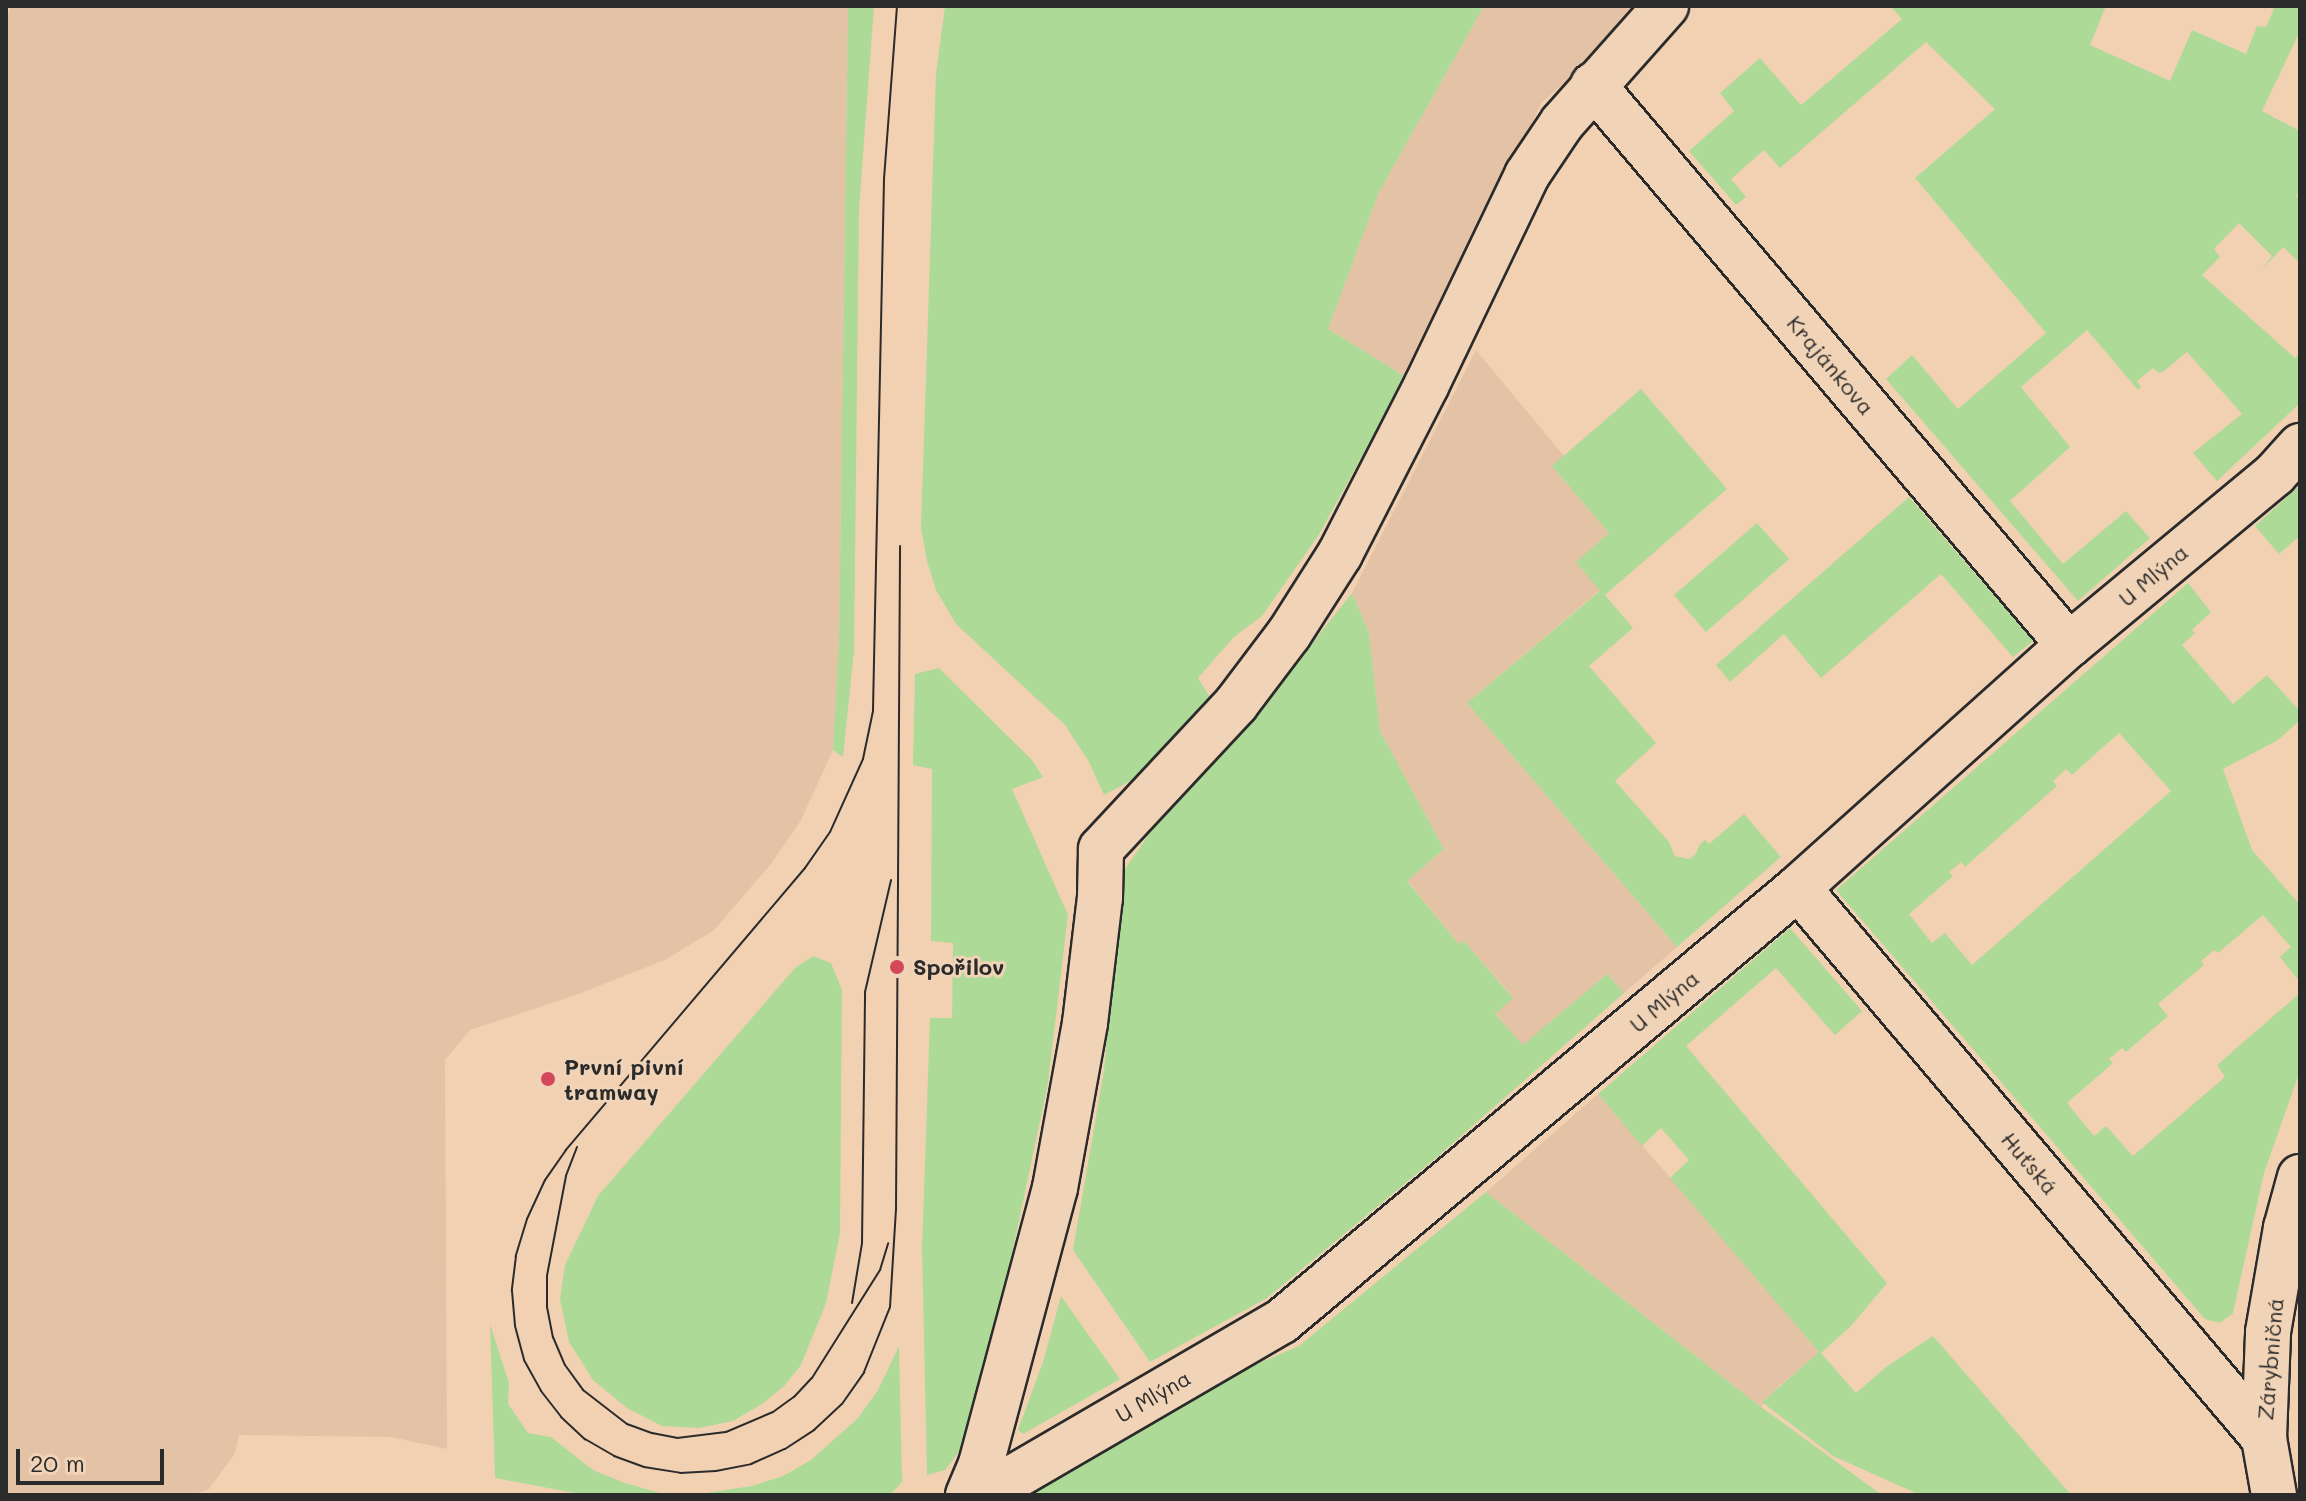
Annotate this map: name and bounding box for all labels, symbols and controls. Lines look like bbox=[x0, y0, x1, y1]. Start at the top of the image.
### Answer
street label: Krajánkova bbox=[1782, 310, 1880, 420]
street label: U Mlýna bbox=[2113, 538, 2193, 612]
place label: Spořilov bbox=[913, 954, 1004, 980]
marker: Spořilov bbox=[888, 958, 906, 976]
street label: U Mlýna bbox=[1624, 964, 1704, 1038]
place label: První pivní tramway bbox=[564, 1053, 684, 1104]
marker: První pivní tramway bbox=[539, 1070, 557, 1088]
street label: Huťská bbox=[1996, 1126, 2064, 1200]
street label: Zárybničná bbox=[2251, 1297, 2289, 1421]
street label: U Mlýna bbox=[1111, 1364, 1195, 1428]
scale bar bbox=[20, 1433, 168, 1483]
text: 20 m bbox=[30, 1447, 85, 1478]

